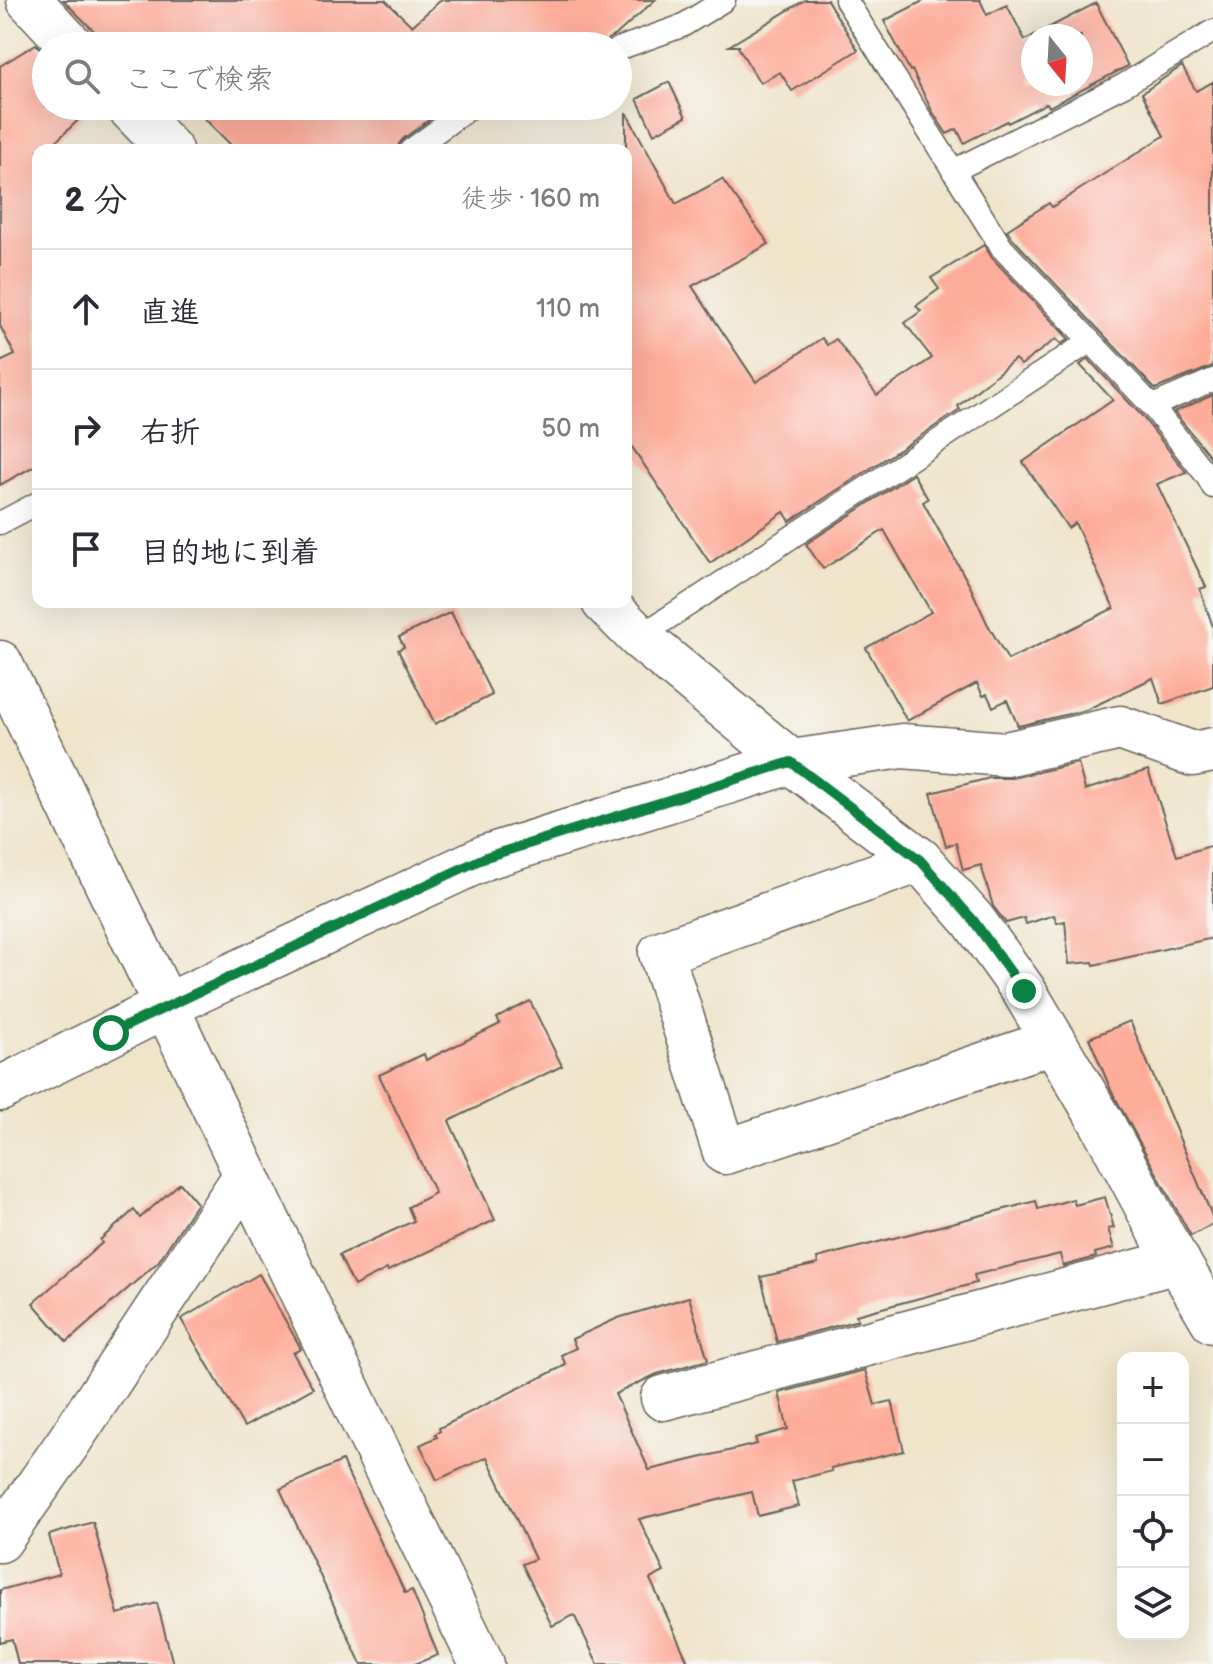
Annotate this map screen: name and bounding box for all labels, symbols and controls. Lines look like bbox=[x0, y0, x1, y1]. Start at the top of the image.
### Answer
north arrow bbox=[1021, 24, 1093, 96]
search box bbox=[32, 32, 632, 120]
icon: search bbox=[60, 54, 104, 98]
text: ここで検索 bbox=[124, 62, 274, 98]
text: 2 分 bbox=[64, 180, 128, 221]
text: 徒歩 · 160 m bbox=[461, 184, 600, 215]
icon: ahead bbox=[64, 287, 108, 331]
text: 110 m bbox=[536, 294, 600, 325]
text: 直進 bbox=[140, 295, 200, 331]
icon: right bbox=[64, 407, 108, 451]
text: 50 m bbox=[541, 414, 600, 445]
text: 右折 bbox=[140, 415, 200, 451]
icon: arrive bbox=[64, 527, 108, 571]
text: 目的地に到着 bbox=[140, 535, 320, 571]
route end bbox=[1006, 973, 1042, 1009]
route start bbox=[93, 1015, 129, 1051]
map controls bbox=[1117, 1352, 1189, 1640]
button: + bbox=[1117, 1352, 1189, 1424]
button: − bbox=[1117, 1424, 1189, 1496]
button: locate bbox=[1117, 1496, 1189, 1568]
button: layers bbox=[1117, 1568, 1189, 1640]

